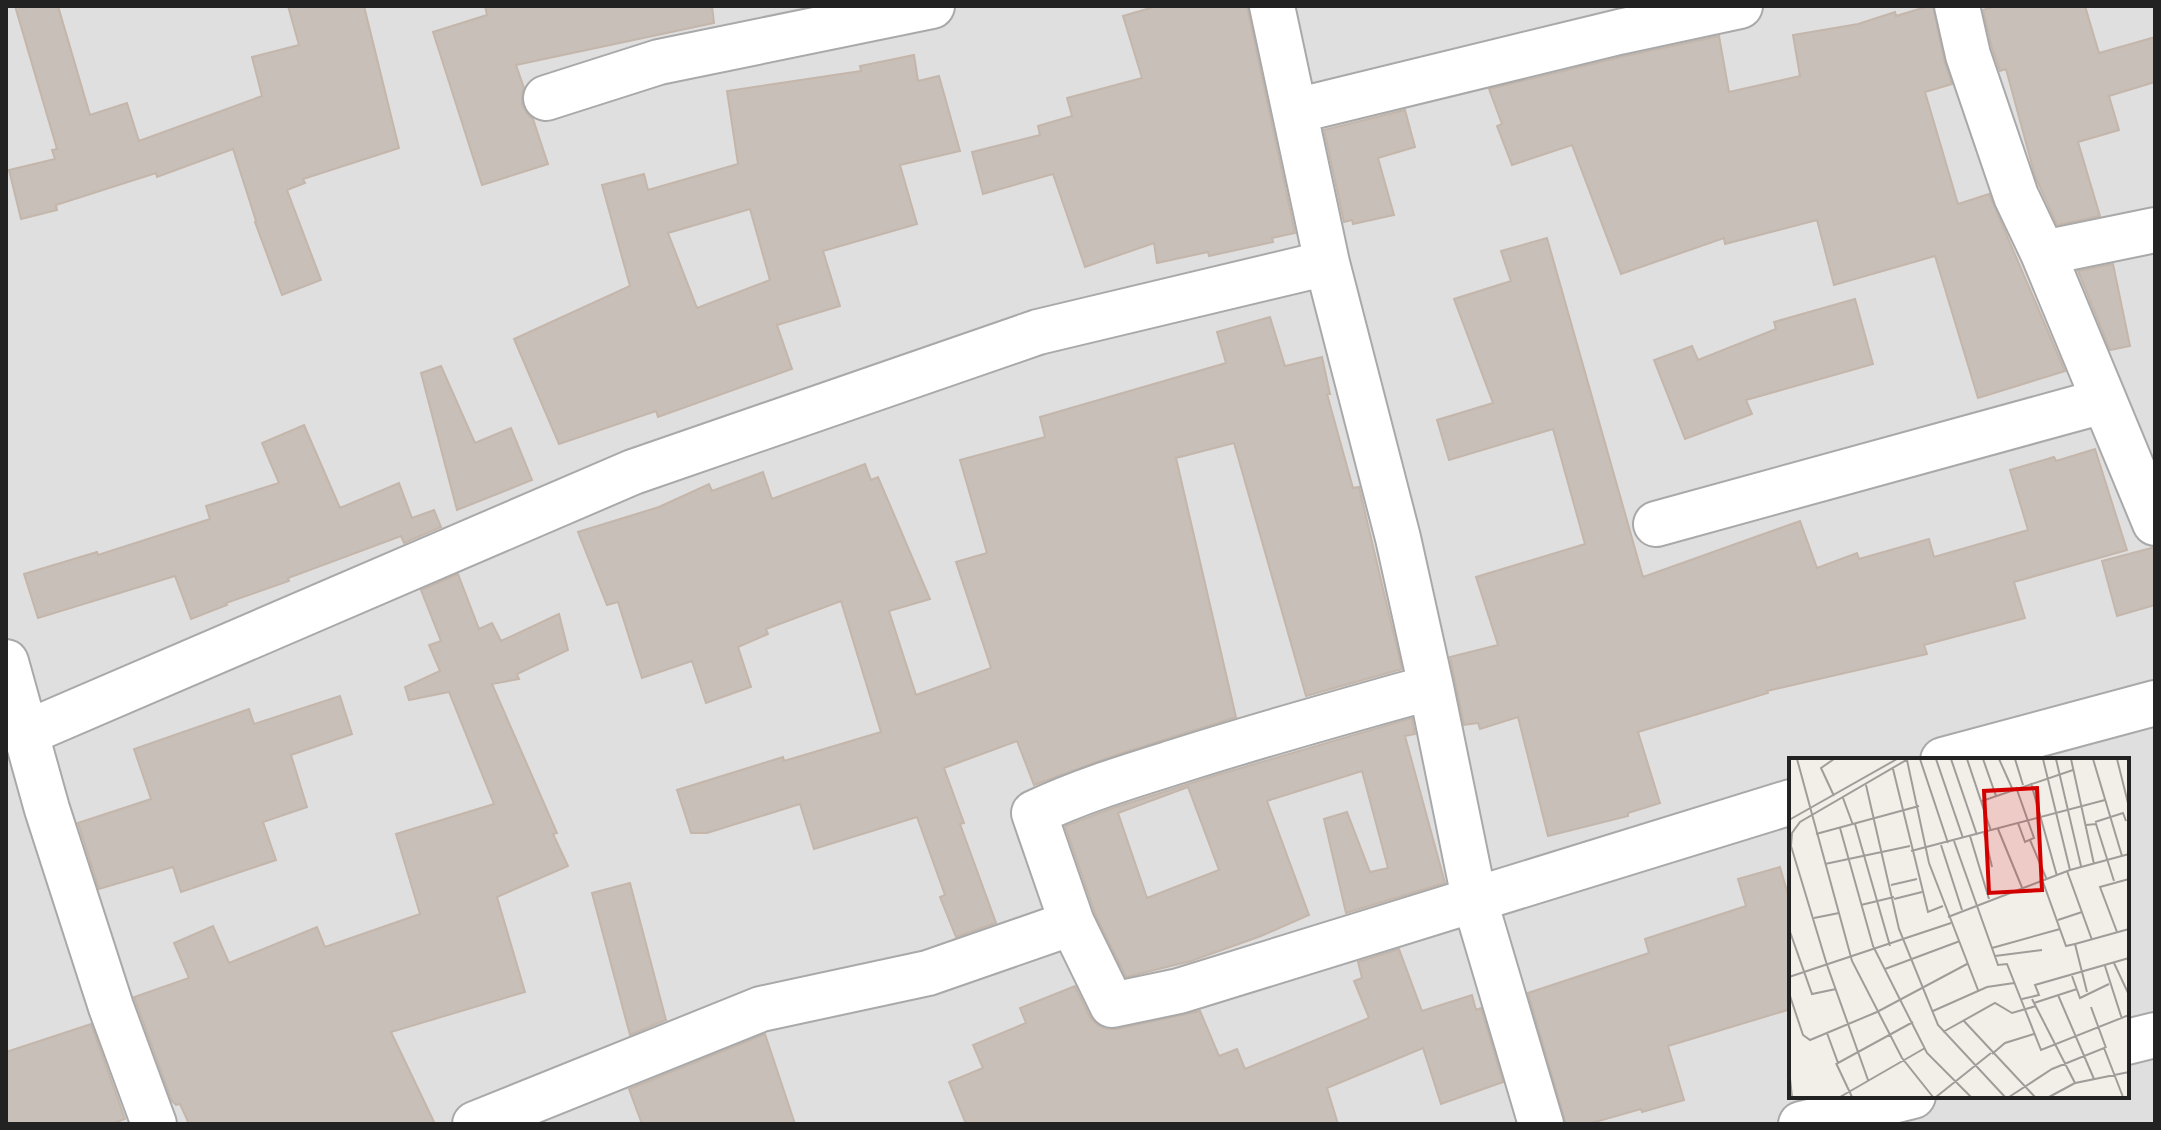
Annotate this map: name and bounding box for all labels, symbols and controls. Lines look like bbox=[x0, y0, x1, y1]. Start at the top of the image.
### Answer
inset map bbox=[1789, 758, 2129, 1098]

